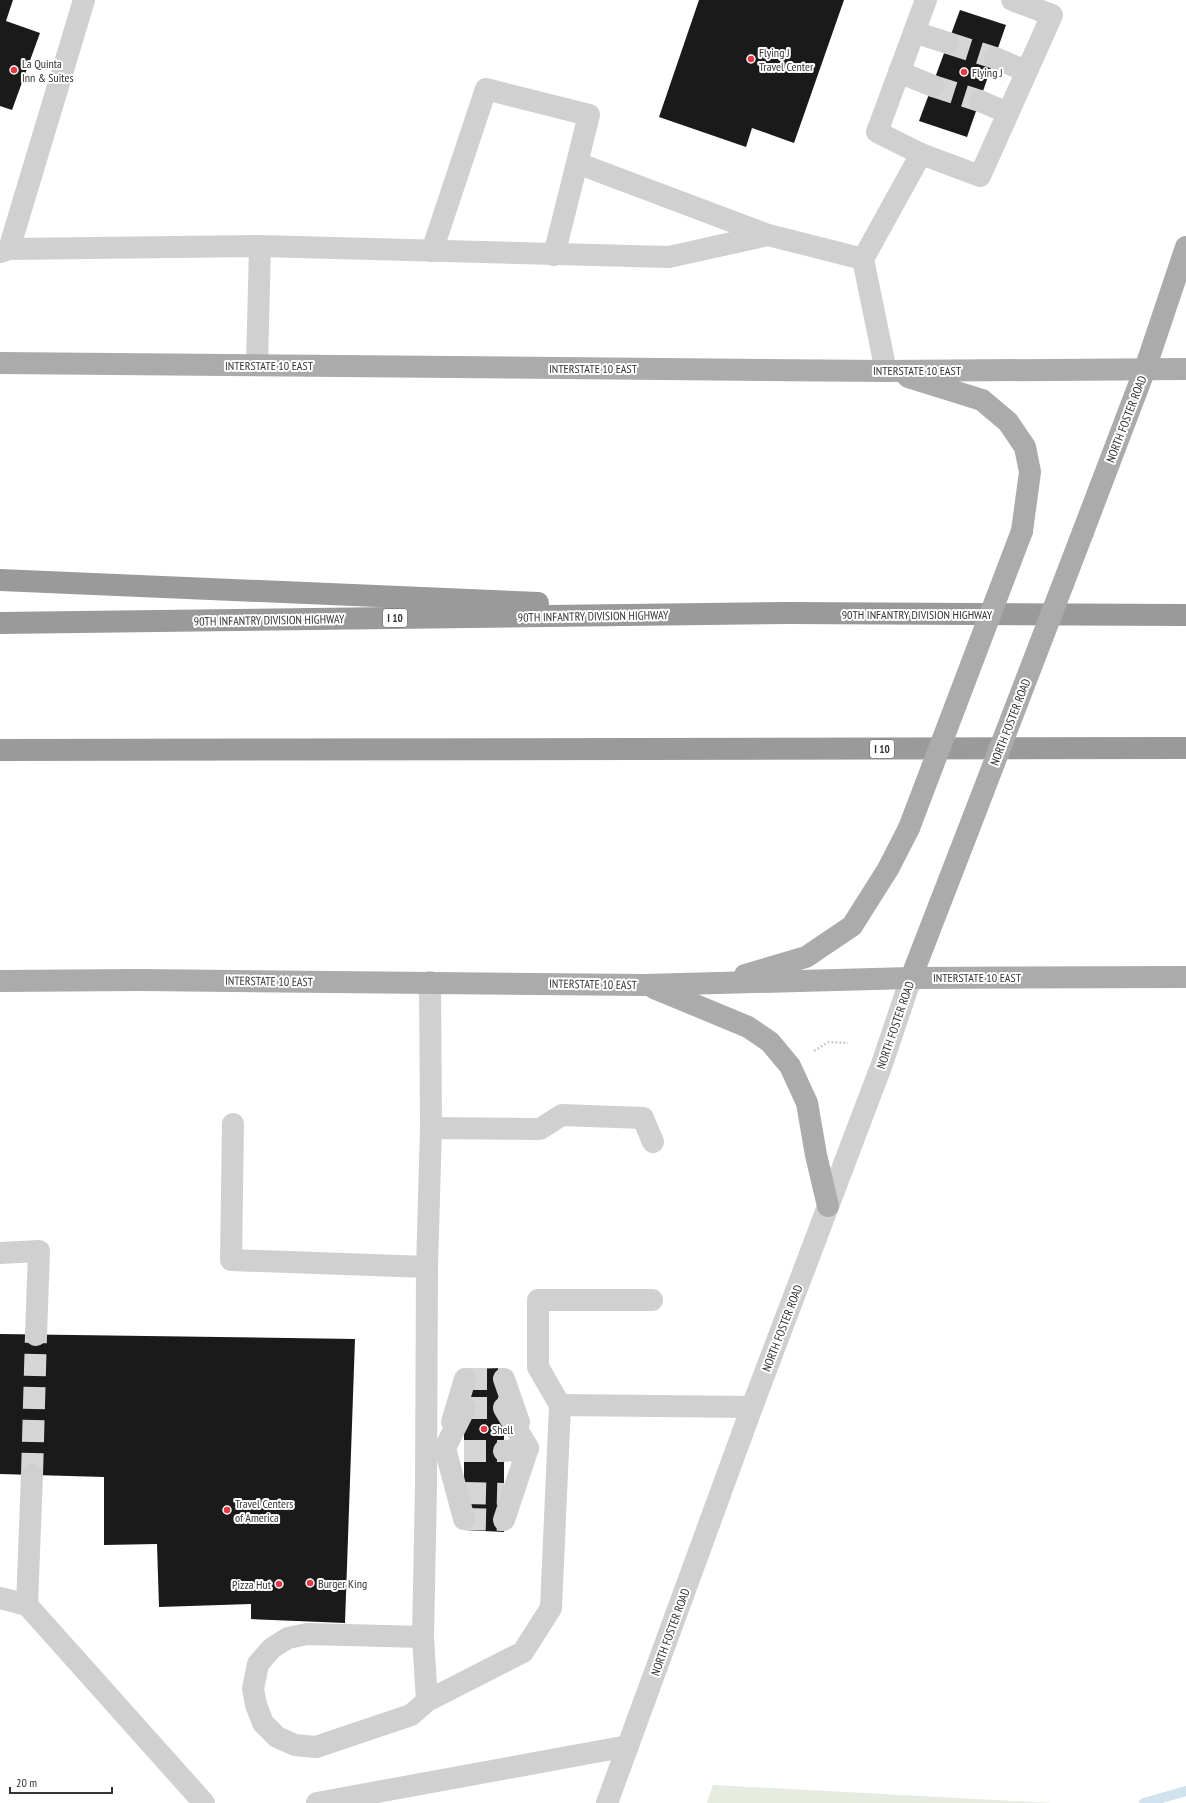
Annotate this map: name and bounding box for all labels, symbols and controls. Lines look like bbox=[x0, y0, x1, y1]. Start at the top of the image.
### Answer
place label: Flying J Travel Center bbox=[759, 45, 814, 74]
marker: Flying J Travel Center bbox=[746, 54, 756, 64]
place label: La Quinta Inn & Suites bbox=[22, 56, 73, 85]
marker: La Quinta Inn & Suites bbox=[9, 65, 19, 75]
place label: Flying J bbox=[972, 65, 1003, 80]
marker: Flying J bbox=[959, 67, 969, 77]
street label: INTERSTATE 10 EAST bbox=[225, 358, 314, 373]
street label: INTERSTATE 10 EAST bbox=[549, 361, 638, 376]
street label: INTERSTATE 10 EAST bbox=[873, 363, 962, 378]
street label: NORTH FOSTER ROAD bbox=[1103, 373, 1149, 465]
street label: 90TH INFANTRY DIVISION HIGHWAY bbox=[518, 607, 669, 625]
street label: 90TH INFANTRY DIVISION HIGHWAY bbox=[842, 607, 993, 622]
road number: I 10 bbox=[383, 609, 407, 627]
street label: 90TH INFANTRY DIVISION HIGHWAY bbox=[194, 611, 345, 629]
street label: NORTH FOSTER ROAD bbox=[987, 676, 1033, 768]
road number: I 10 bbox=[870, 740, 894, 758]
street label: INTERSTATE 10 EAST bbox=[933, 970, 1022, 985]
street label: INTERSTATE 10 EAST bbox=[225, 973, 314, 989]
street label: INTERSTATE 10 EAST bbox=[549, 976, 638, 992]
street label: NORTH FOSTER ROAD bbox=[873, 979, 917, 1071]
street label: NORTH FOSTER ROAD bbox=[759, 1282, 805, 1374]
place label: Shell bbox=[492, 1422, 513, 1437]
marker: Shell bbox=[479, 1424, 489, 1434]
place label: Travel Centers of America bbox=[235, 1496, 293, 1525]
marker: Travel Centers of America bbox=[222, 1505, 232, 1515]
place label: Burger King bbox=[318, 1576, 367, 1591]
place label: Pizza Hut bbox=[232, 1577, 272, 1592]
marker: Burger King bbox=[305, 1578, 315, 1588]
marker: Pizza Hut bbox=[274, 1579, 284, 1589]
street label: NORTH FOSTER ROAD bbox=[647, 1586, 693, 1678]
scale bar bbox=[10, 1769, 112, 1795]
text: 20 m bbox=[16, 1775, 37, 1790]

